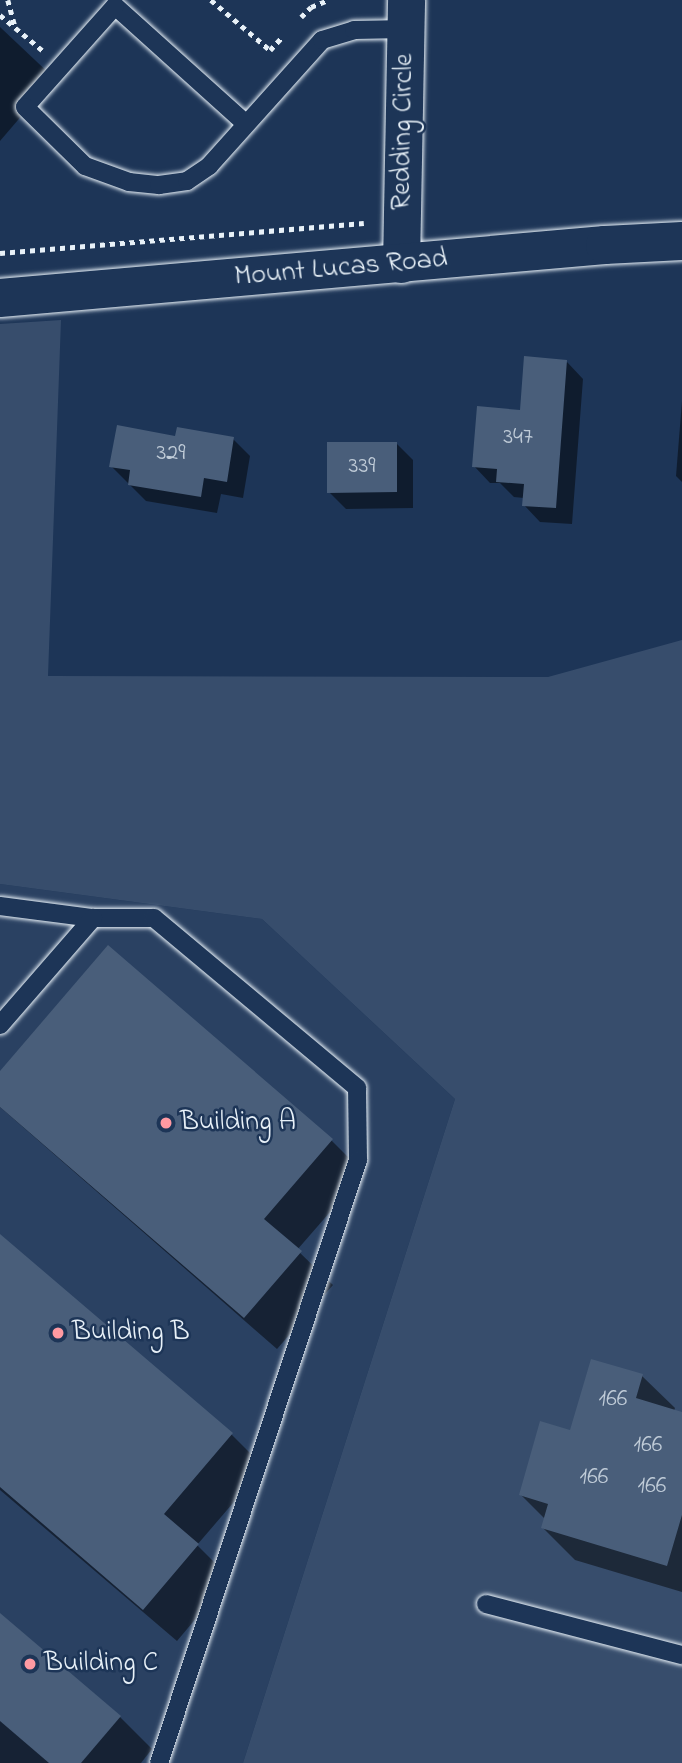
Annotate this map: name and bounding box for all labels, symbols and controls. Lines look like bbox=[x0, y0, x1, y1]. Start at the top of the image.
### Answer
street label: Redding Circle bbox=[386, 53, 422, 211]
street label: Mount Lucas Road bbox=[233, 243, 449, 295]
house number: 347 bbox=[503, 424, 533, 452]
house number: 329 bbox=[156, 440, 186, 468]
house number: 339 bbox=[348, 453, 376, 481]
place label: Building A bbox=[180, 1106, 296, 1140]
marker: Building A bbox=[158, 1115, 174, 1131]
place label: Building B bbox=[72, 1316, 190, 1350]
marker: Building B bbox=[50, 1325, 66, 1341]
house number: 166 bbox=[599, 1386, 627, 1414]
house number: 166 bbox=[634, 1432, 662, 1460]
house number: 166 bbox=[580, 1464, 608, 1492]
house number: 166 bbox=[638, 1473, 666, 1501]
place label: Building C bbox=[44, 1647, 158, 1681]
marker: Building C bbox=[22, 1656, 38, 1672]

